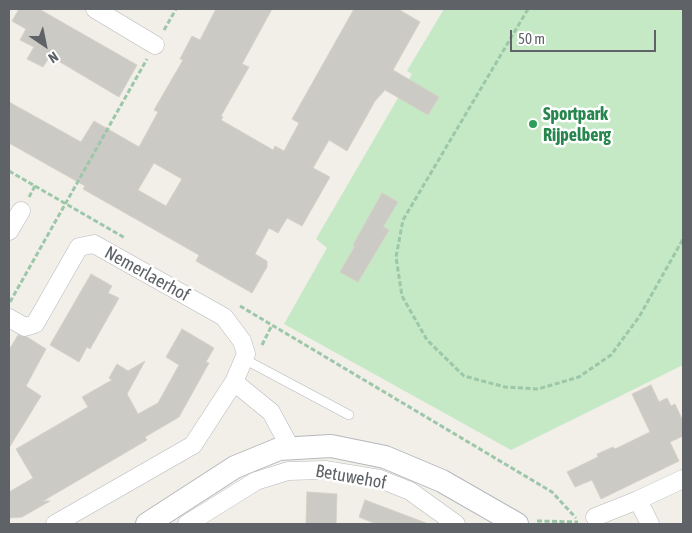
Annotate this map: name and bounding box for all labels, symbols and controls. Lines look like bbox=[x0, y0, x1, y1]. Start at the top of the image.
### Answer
north arrow bbox=[20, 20, 70, 70]
scale bar bbox=[512, 20, 658, 52]
text: 50 m bbox=[518, 30, 545, 47]
text: N bbox=[45, 48, 61, 66]
place label: Sportpark Rijpelberg bbox=[543, 103, 611, 146]
marker: Sportpark Rijpelberg bbox=[527, 118, 539, 130]
street label: Nemerlaerhof bbox=[101, 242, 193, 306]
street label: Betuwehof bbox=[314, 460, 388, 494]

